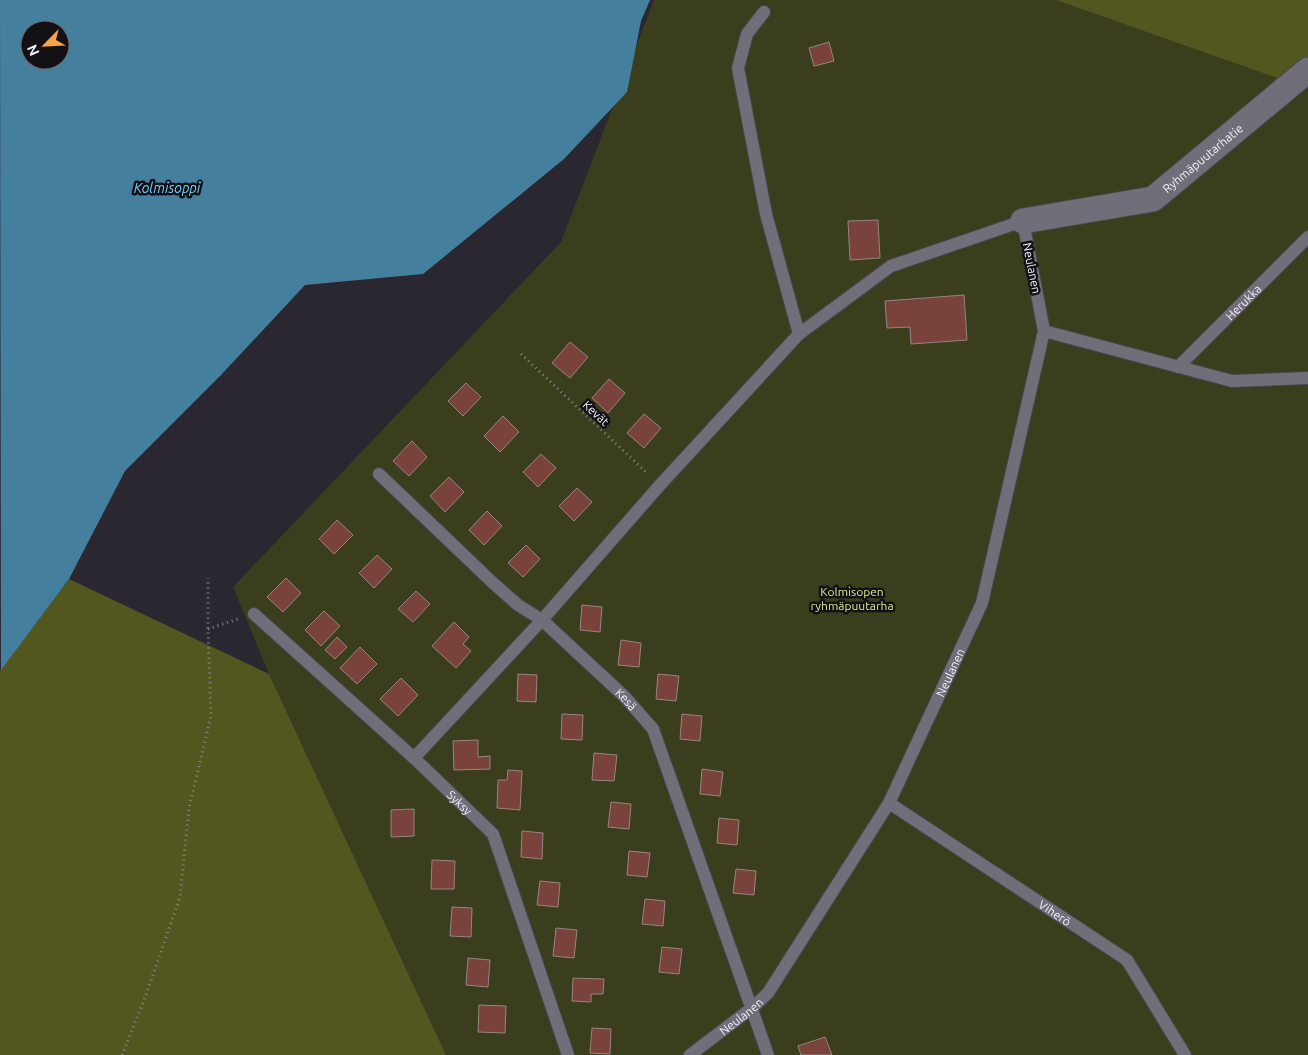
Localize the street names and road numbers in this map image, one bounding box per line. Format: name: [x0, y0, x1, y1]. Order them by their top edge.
street label: Ryhmäpuutarhatie: [1160, 121, 1245, 195]
street label: Neulanen: [1021, 241, 1043, 295]
street label: Herukka: [1223, 282, 1263, 322]
street label: Kevät: [580, 398, 612, 428]
street label: Neulanen: [933, 646, 967, 699]
street label: Kesä: [613, 685, 640, 713]
street label: Syksy: [445, 787, 475, 817]
street label: Viherö: [1037, 897, 1074, 928]
street label: Neulanen: [716, 995, 765, 1037]

